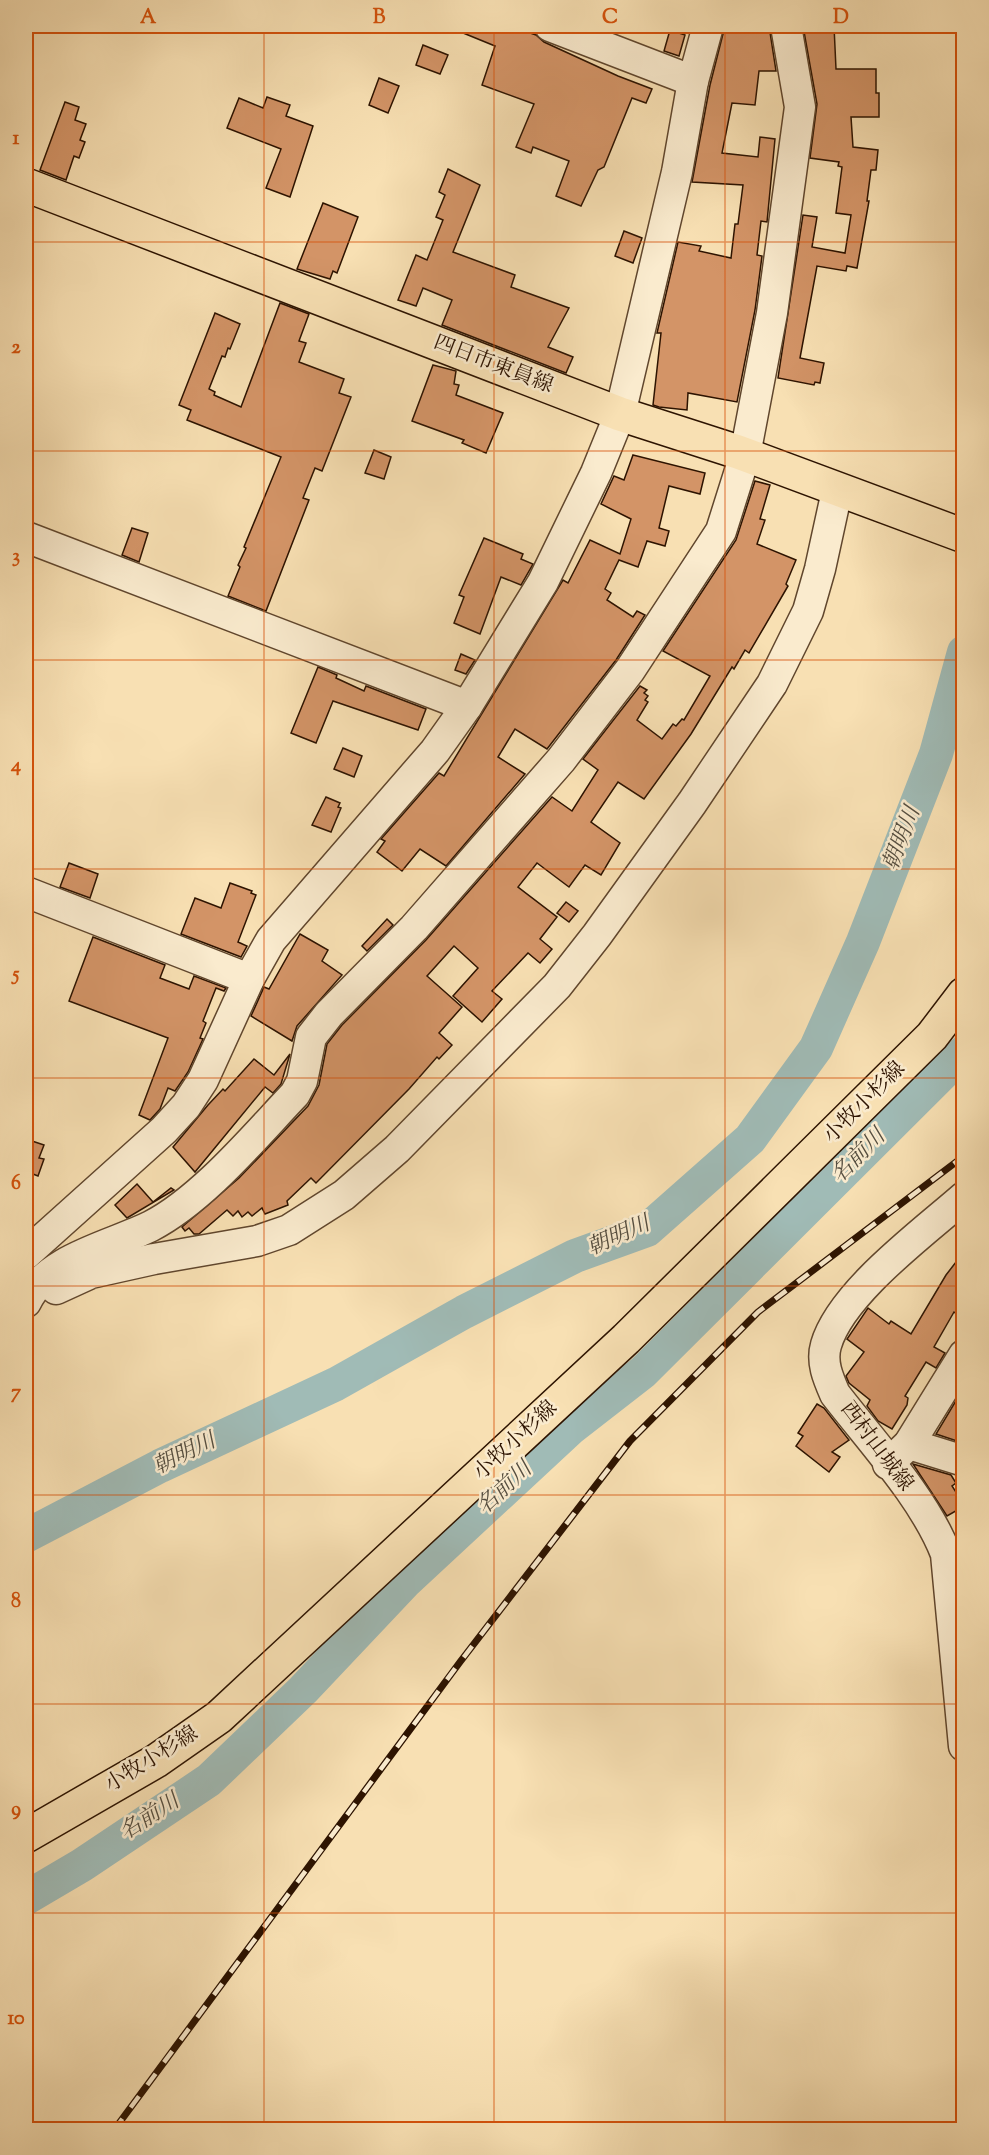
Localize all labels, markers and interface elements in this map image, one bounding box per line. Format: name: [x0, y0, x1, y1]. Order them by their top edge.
text: A: [140, 4, 157, 33]
text: B: [373, 4, 386, 33]
text: C: [602, 4, 618, 33]
text: D: [833, 4, 849, 33]
text: 1: [13, 125, 20, 154]
street label: 四日市東員線: [429, 328, 557, 402]
text: 2: [11, 334, 21, 363]
text: 3: [12, 543, 20, 572]
text: 4: [10, 752, 21, 781]
water label: 朝明川: [876, 801, 930, 876]
text: 5: [11, 961, 20, 990]
street label: 小牧小杉線: [817, 1055, 913, 1151]
water label: 名前川: [824, 1121, 895, 1192]
text: 6: [11, 1170, 21, 1199]
water label: 朝明川: [582, 1208, 657, 1265]
text: 7: [11, 1379, 22, 1408]
street label: 小牧小杉線: [467, 1394, 565, 1488]
street label: 西村山城線: [832, 1396, 920, 1498]
water label: 朝明川: [148, 1425, 223, 1484]
water label: 名前川: [470, 1453, 542, 1523]
text: 8: [11, 1588, 21, 1617]
street label: 小牧小杉線: [100, 1719, 204, 1801]
water label: 名前川: [114, 1786, 188, 1849]
text: 9: [11, 1796, 21, 1825]
text: 10: [7, 2005, 25, 2034]

